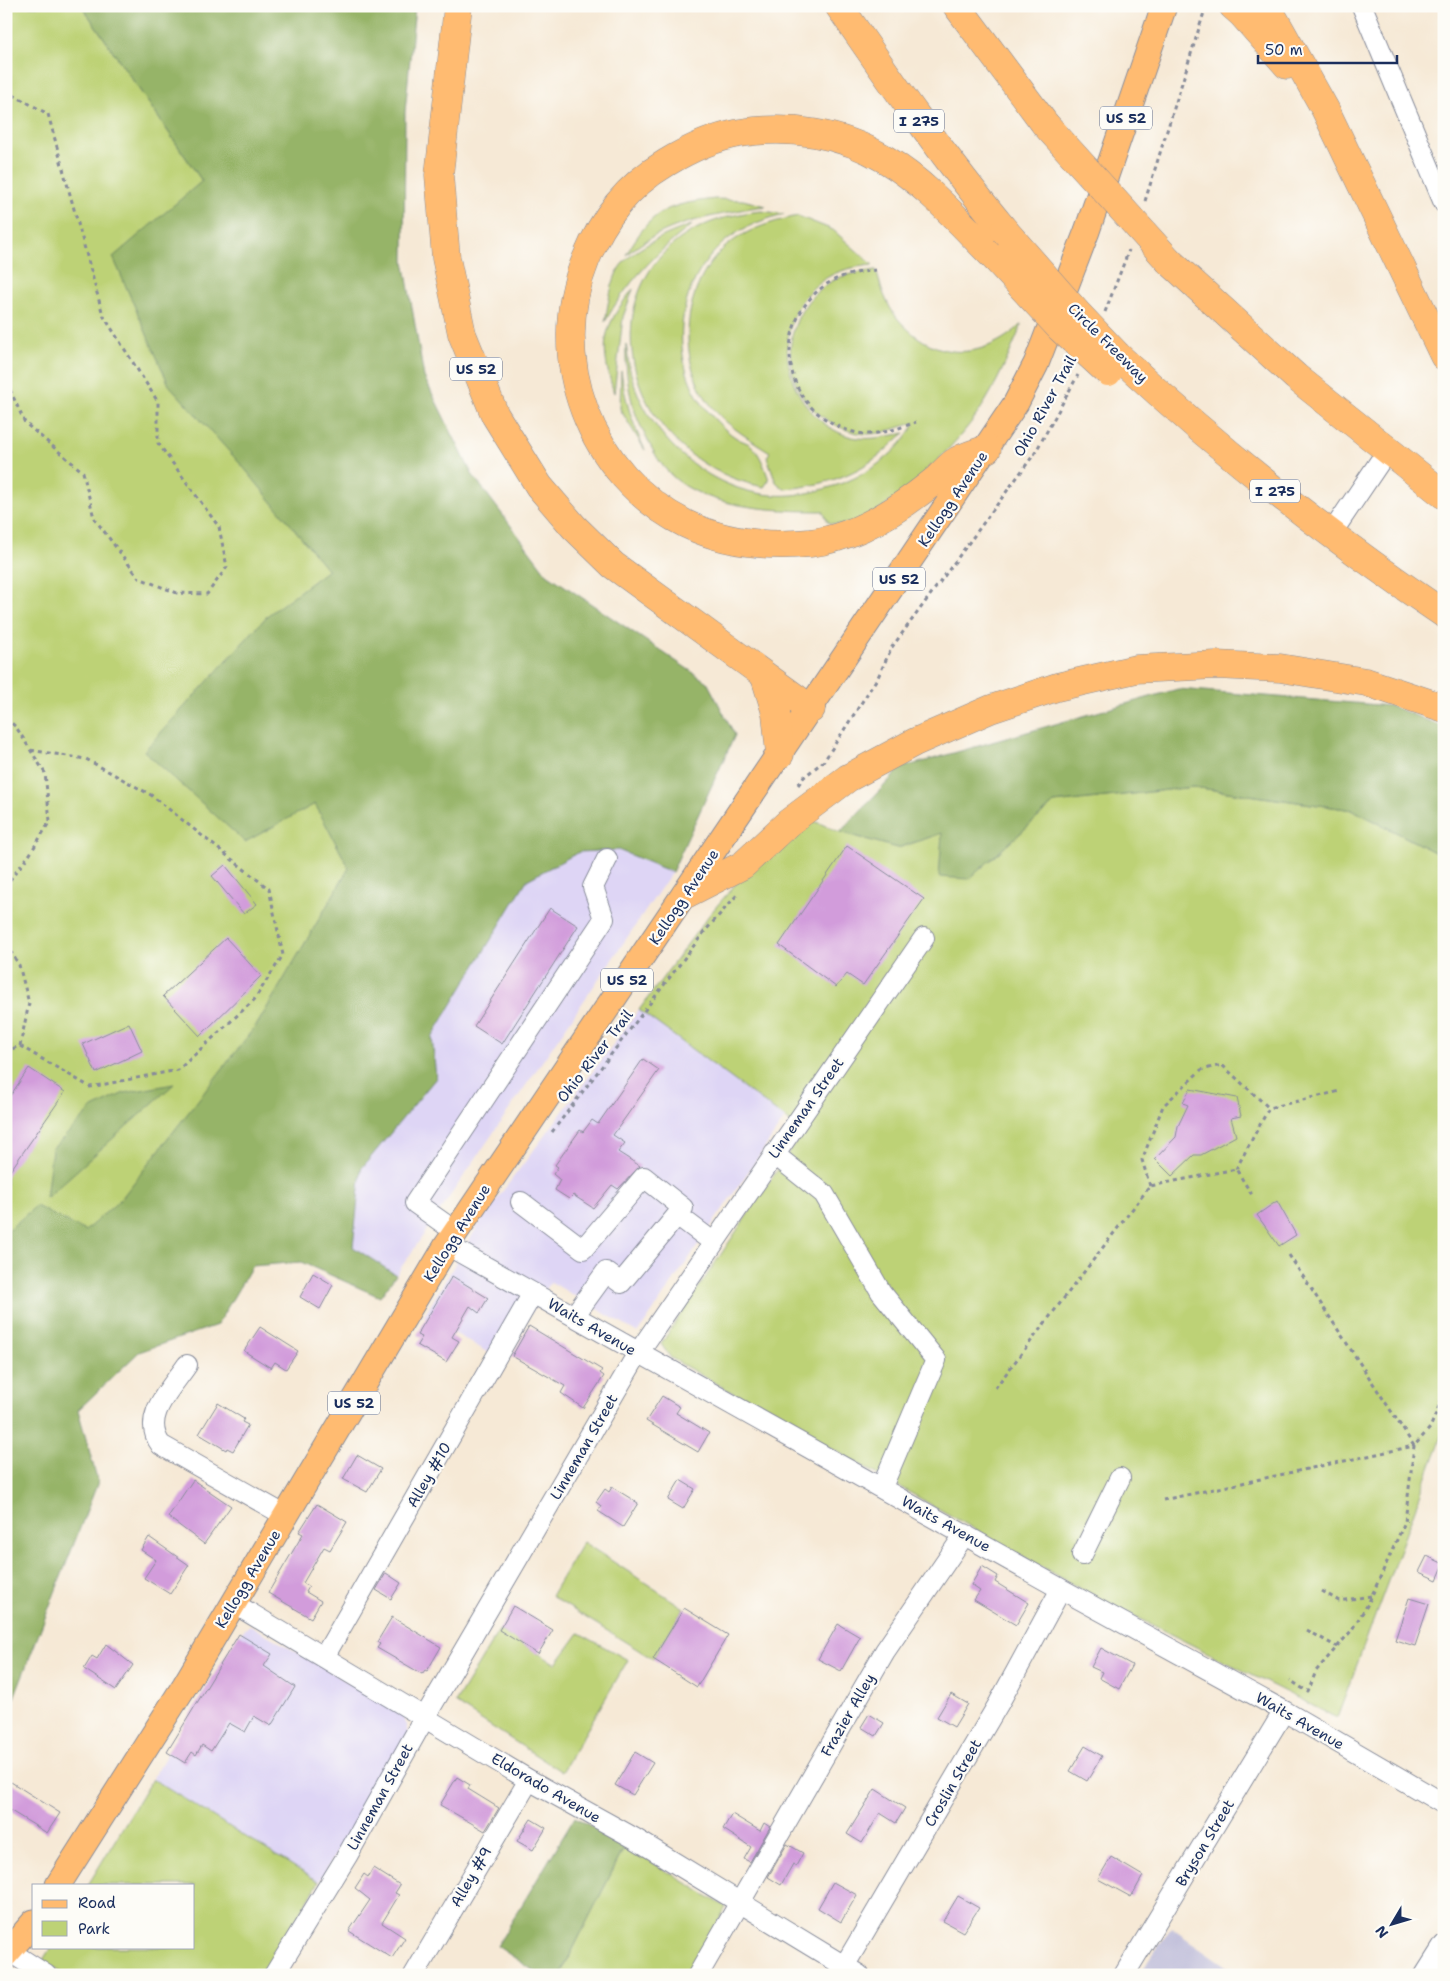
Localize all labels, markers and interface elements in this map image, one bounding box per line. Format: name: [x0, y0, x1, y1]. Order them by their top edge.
scale bar: [1258, 32, 1396, 64]
text: 50 m: [1265, 40, 1303, 60]
road number: US 52: [1100, 106, 1152, 130]
road number: I 275: [894, 110, 944, 132]
street label: Circle Freeway: [1064, 299, 1152, 387]
street label: Ohio River Trail: [1009, 351, 1081, 460]
road number: US 52: [450, 358, 502, 380]
street label: Kellogg Avenue: [913, 447, 993, 551]
road number: I 275: [1250, 480, 1300, 502]
road number: US 52: [873, 568, 925, 590]
street label: Kellogg Avenue: [644, 845, 724, 949]
road number: US 52: [601, 968, 653, 992]
street label: Ohio River Trail: [552, 1005, 638, 1107]
street label: Linneman Street: [764, 1053, 848, 1163]
street label: Kellogg Avenue: [419, 1180, 495, 1286]
street label: Waits Avenue: [544, 1294, 640, 1360]
street label: Linneman Street: [546, 1390, 622, 1504]
road number: US 52: [328, 1392, 380, 1415]
street label: Alley #10: [402, 1439, 456, 1511]
street label: Waits Avenue: [898, 1491, 994, 1557]
street label: Kellogg Avenue: [211, 1526, 285, 1632]
street label: Frazier Alley: [816, 1670, 880, 1760]
street label: Waits Avenue: [1252, 1688, 1348, 1754]
street label: Croslin Street: [920, 1736, 986, 1830]
street label: Linneman Street: [342, 1740, 418, 1854]
street label: Eldorado Avenue: [488, 1748, 604, 1828]
street label: Bryson Street: [1171, 1796, 1239, 1890]
street label: Alley #9: [446, 1843, 496, 1911]
legend: [32, 1884, 195, 1948]
text: Road: [78, 1893, 116, 1913]
north arrow: [1368, 1898, 1418, 1948]
text: Park: [78, 1919, 110, 1939]
text: N: [1371, 1922, 1392, 1942]

